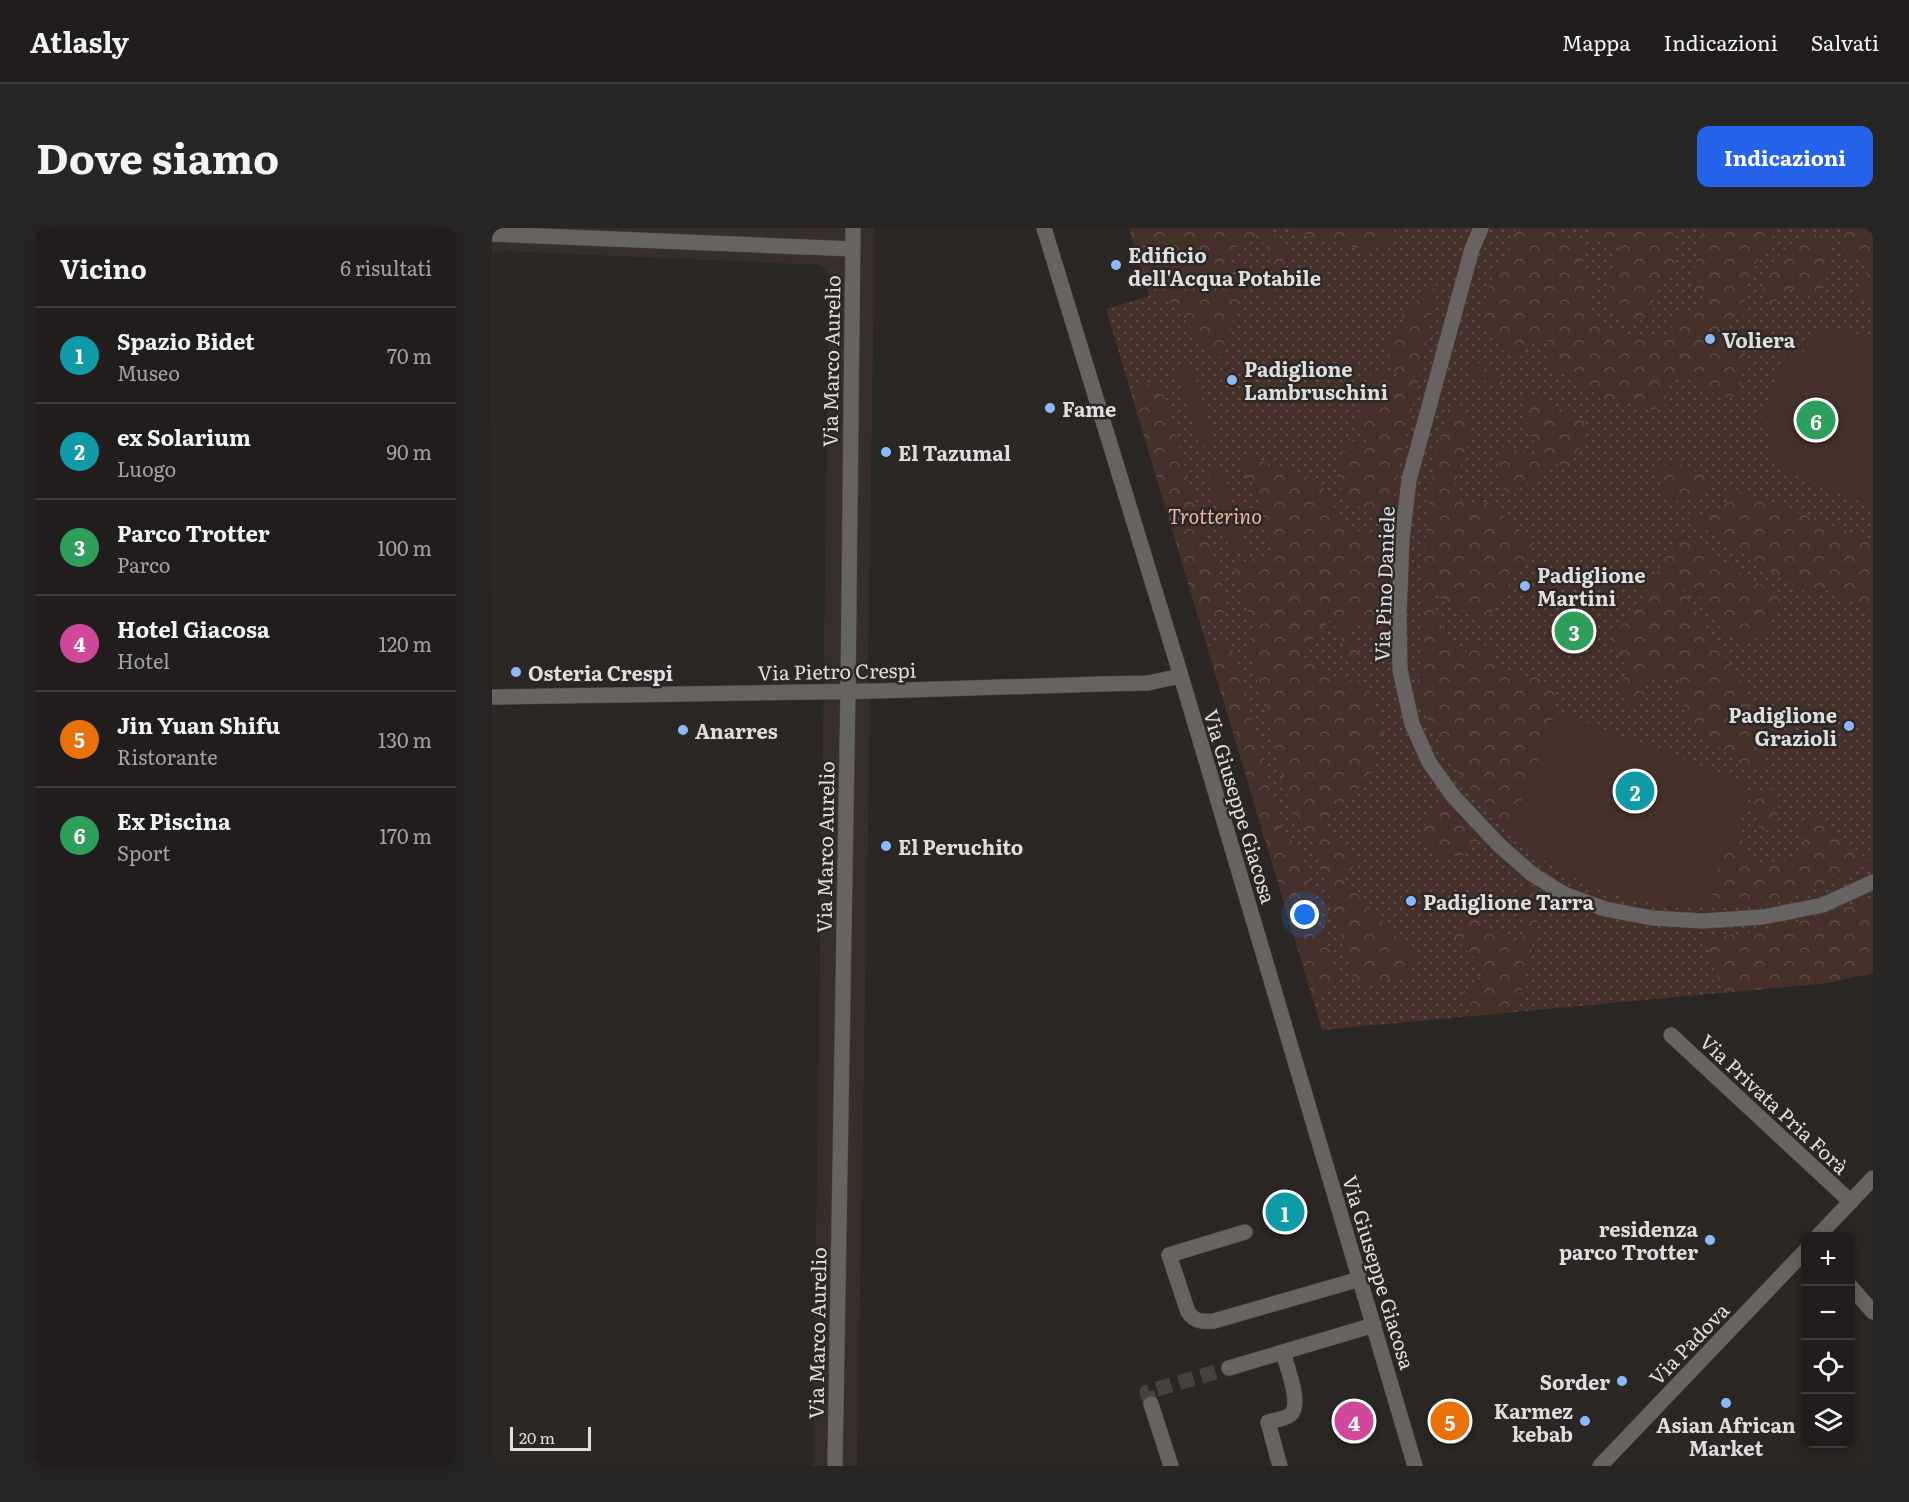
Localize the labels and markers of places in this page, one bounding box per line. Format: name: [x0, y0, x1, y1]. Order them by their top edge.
place label: Edificio dell'Acqua Potabile: [1128, 239, 1321, 292]
marker: Edificio dell'Acqua Potabile: [1109, 258, 1123, 272]
place label: Voliera: [1722, 324, 1796, 354]
marker: Voliera: [1703, 332, 1717, 346]
place label: Padiglione Lambruschini: [1244, 353, 1388, 406]
marker: Padiglione Lambruschini: [1225, 373, 1239, 387]
place label: Fame: [1062, 393, 1116, 423]
pin: 6: [1796, 398, 1836, 442]
marker: Fame: [1043, 401, 1057, 415]
place label: El Tazumal: [898, 437, 1011, 467]
marker: El Tazumal: [879, 445, 893, 459]
place label: Padiglione Martini: [1537, 559, 1646, 612]
marker: Padiglione Martini: [1518, 579, 1532, 593]
pin: 3: [1554, 608, 1594, 654]
place label: Osteria Crespi: [528, 657, 673, 687]
marker: Osteria Crespi: [509, 665, 523, 679]
place label: Padiglione Grazioli: [1728, 699, 1837, 752]
place label: Anarres: [695, 715, 778, 745]
marker: Padiglione Grazioli: [1842, 719, 1856, 733]
marker: Anarres: [676, 723, 690, 737]
pin: 2: [1616, 768, 1654, 814]
place label: El Peruchito: [898, 831, 1023, 861]
marker: El Peruchito: [879, 839, 893, 853]
place label: Padiglione Tarra: [1423, 886, 1594, 916]
marker: Padiglione Tarra: [1404, 894, 1418, 908]
pin: 1: [1266, 1190, 1304, 1234]
place label: residenza parco Trotter: [1559, 1213, 1698, 1266]
marker: residenza parco Trotter: [1703, 1233, 1717, 1247]
place label: Sorder: [1540, 1366, 1610, 1396]
marker: Sorder: [1615, 1374, 1629, 1388]
place label: Karmez kebab: [1494, 1395, 1573, 1448]
marker: Asian African Market: [1719, 1396, 1733, 1410]
pin: 4: [1334, 1398, 1374, 1444]
pin: 5: [1430, 1398, 1470, 1444]
place label: Asian African Market: [1656, 1409, 1796, 1462]
marker: Karmez kebab: [1578, 1414, 1592, 1428]

